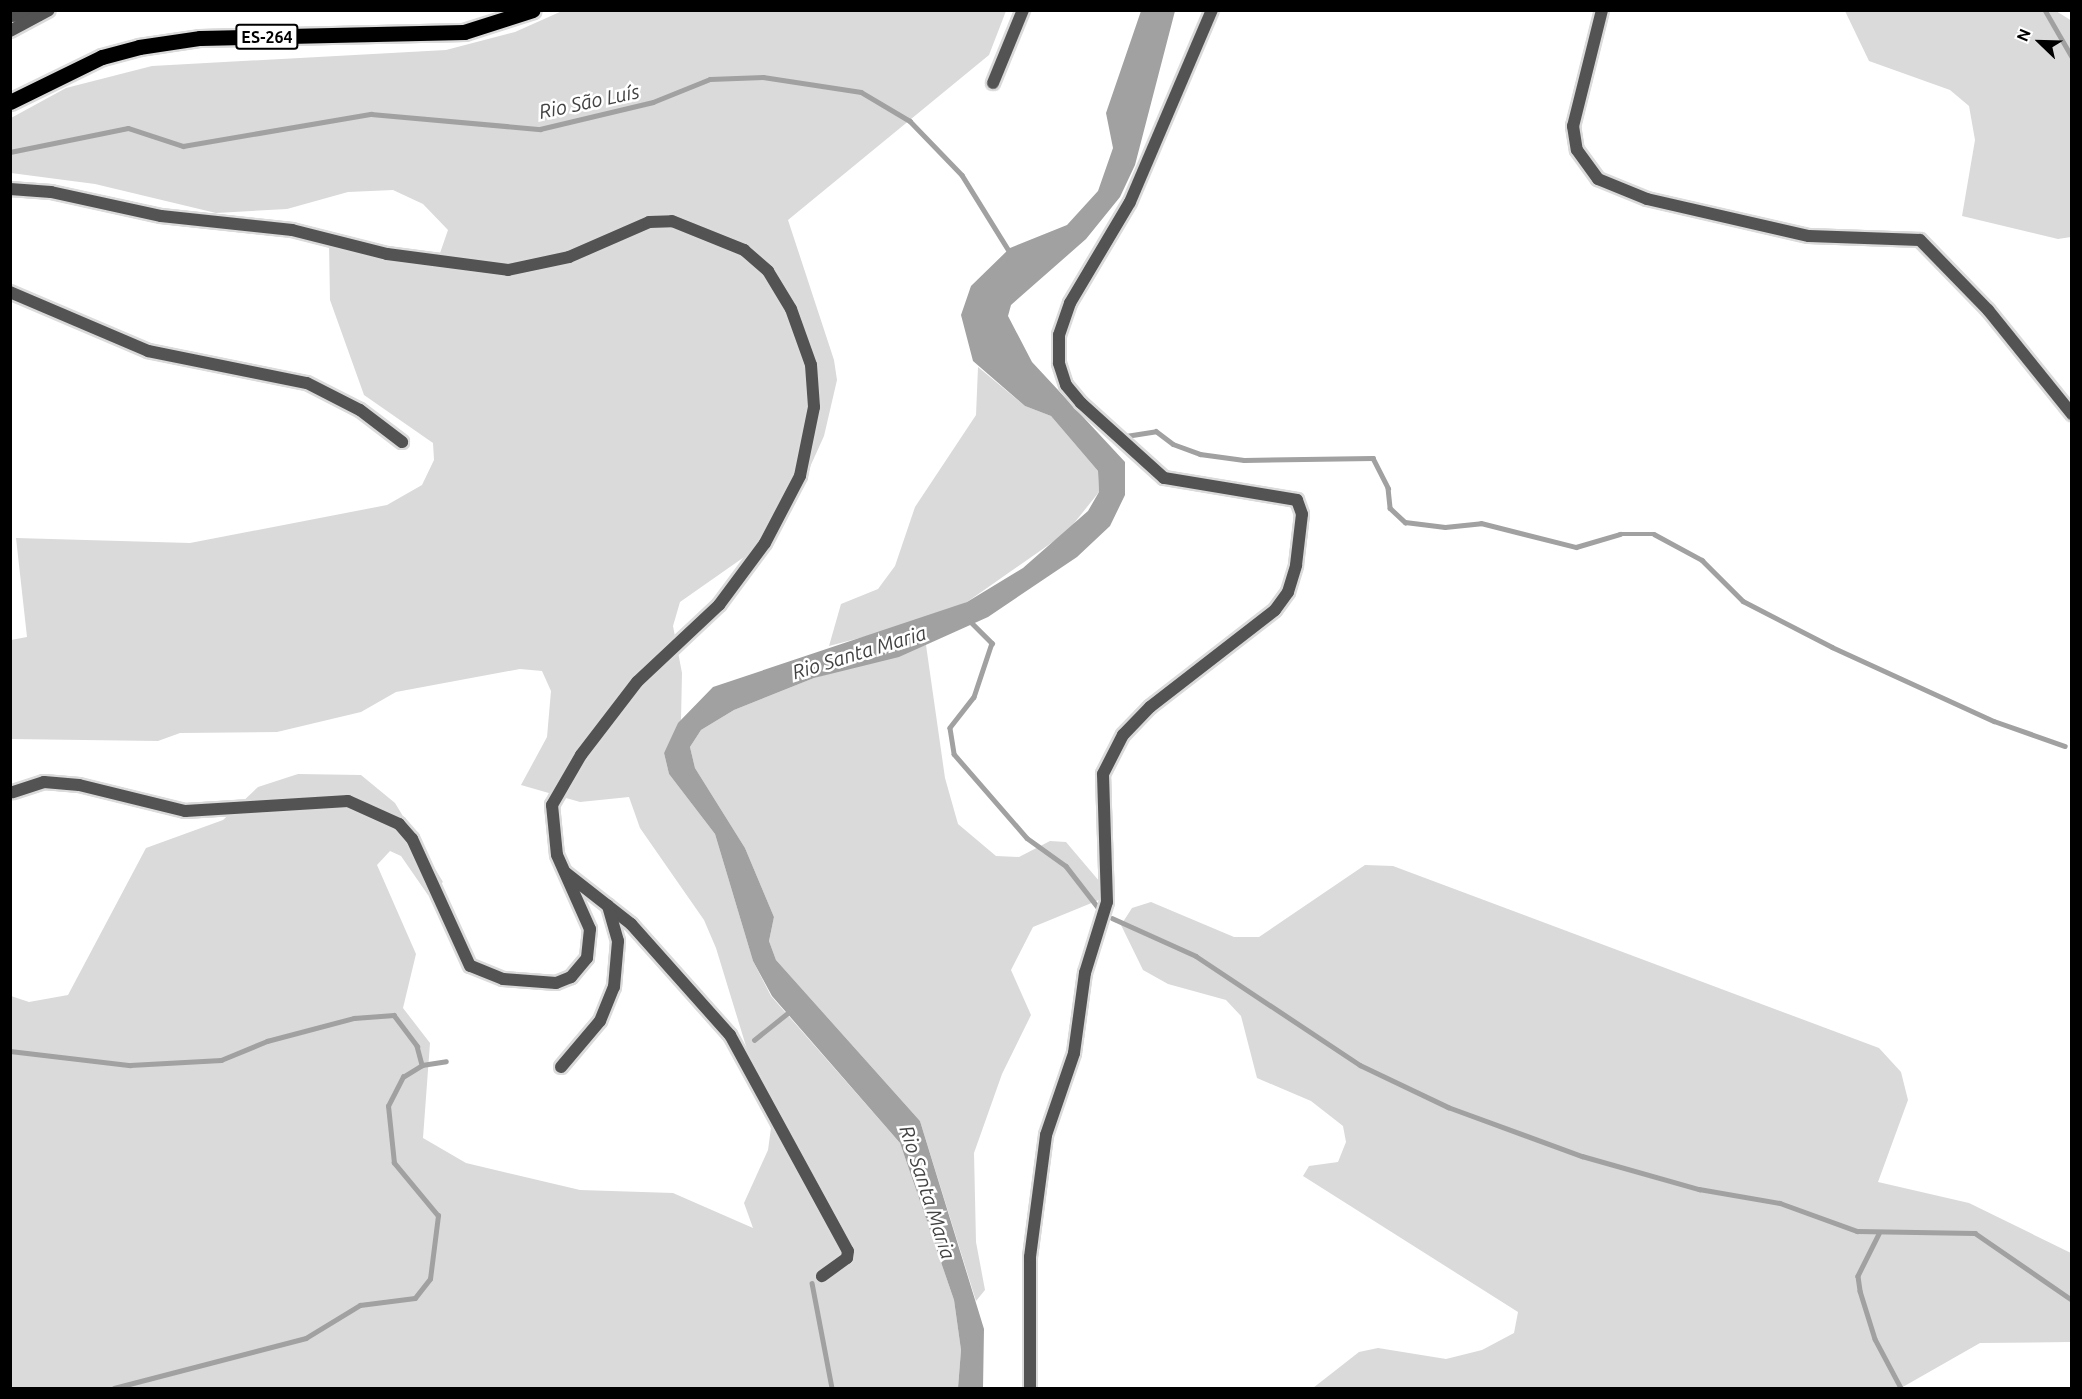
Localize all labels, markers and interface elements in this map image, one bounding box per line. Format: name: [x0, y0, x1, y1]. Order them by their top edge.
north arrow: [2010, 12, 2070, 72]
road number: ES-264: [234, 24, 300, 50]
text: N: [2013, 26, 2034, 44]
water label: Rio São Luís: [536, 79, 642, 123]
water label: Rio Santa Maria: [789, 620, 929, 684]
water label: Rio Santa Maria: [895, 1122, 961, 1262]

